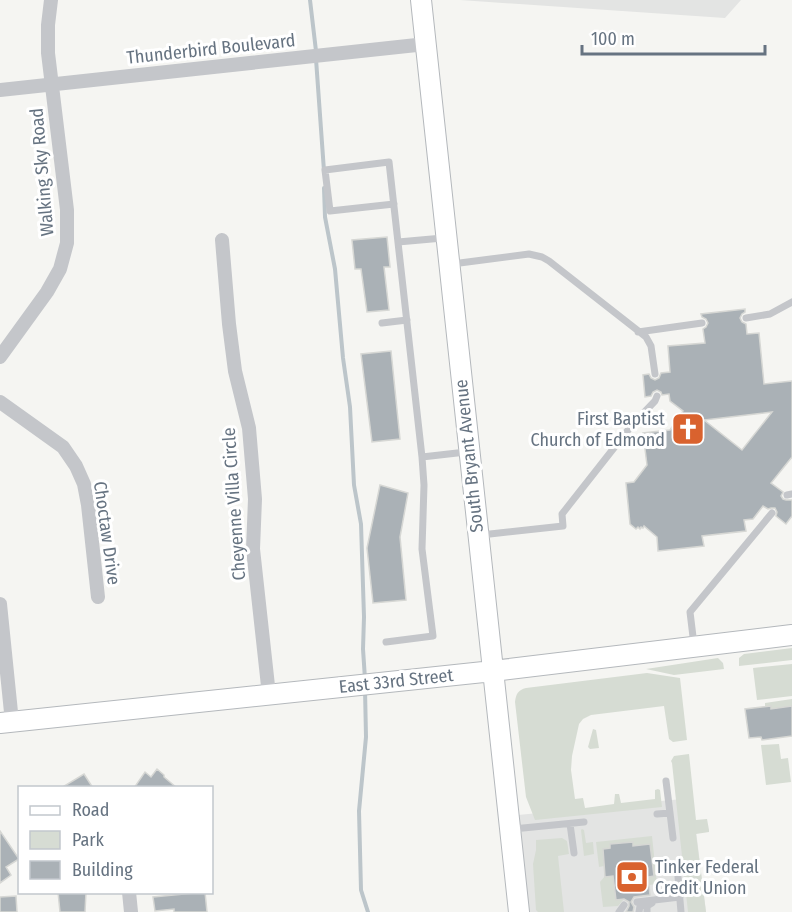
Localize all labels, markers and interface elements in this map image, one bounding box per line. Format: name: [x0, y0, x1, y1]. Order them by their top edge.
scale bar: [582, 18, 765, 56]
text: 100 m: [591, 28, 635, 50]
street label: Thunderbird Boulevard: [126, 29, 296, 69]
street label: Walking Sky Road: [25, 107, 59, 237]
street label: South Bryant Avenue: [450, 378, 488, 534]
place label: First Baptist Church of Edmond: [531, 408, 665, 451]
church icon: First Baptist Church of Edmond: [670, 411, 706, 447]
street label: Cheyenne Villa Circle: [218, 427, 250, 581]
street label: Choctaw Drive: [89, 480, 125, 586]
street label: East 33rd Street: [338, 664, 454, 698]
legend: [18, 786, 213, 894]
text: Road: [72, 799, 109, 821]
text: Park: [72, 829, 105, 851]
place label: Tinker Federal Credit Union: [655, 856, 759, 899]
text: Building: [72, 859, 133, 881]
bank icon: Tinker Federal Credit Union: [614, 859, 650, 895]

